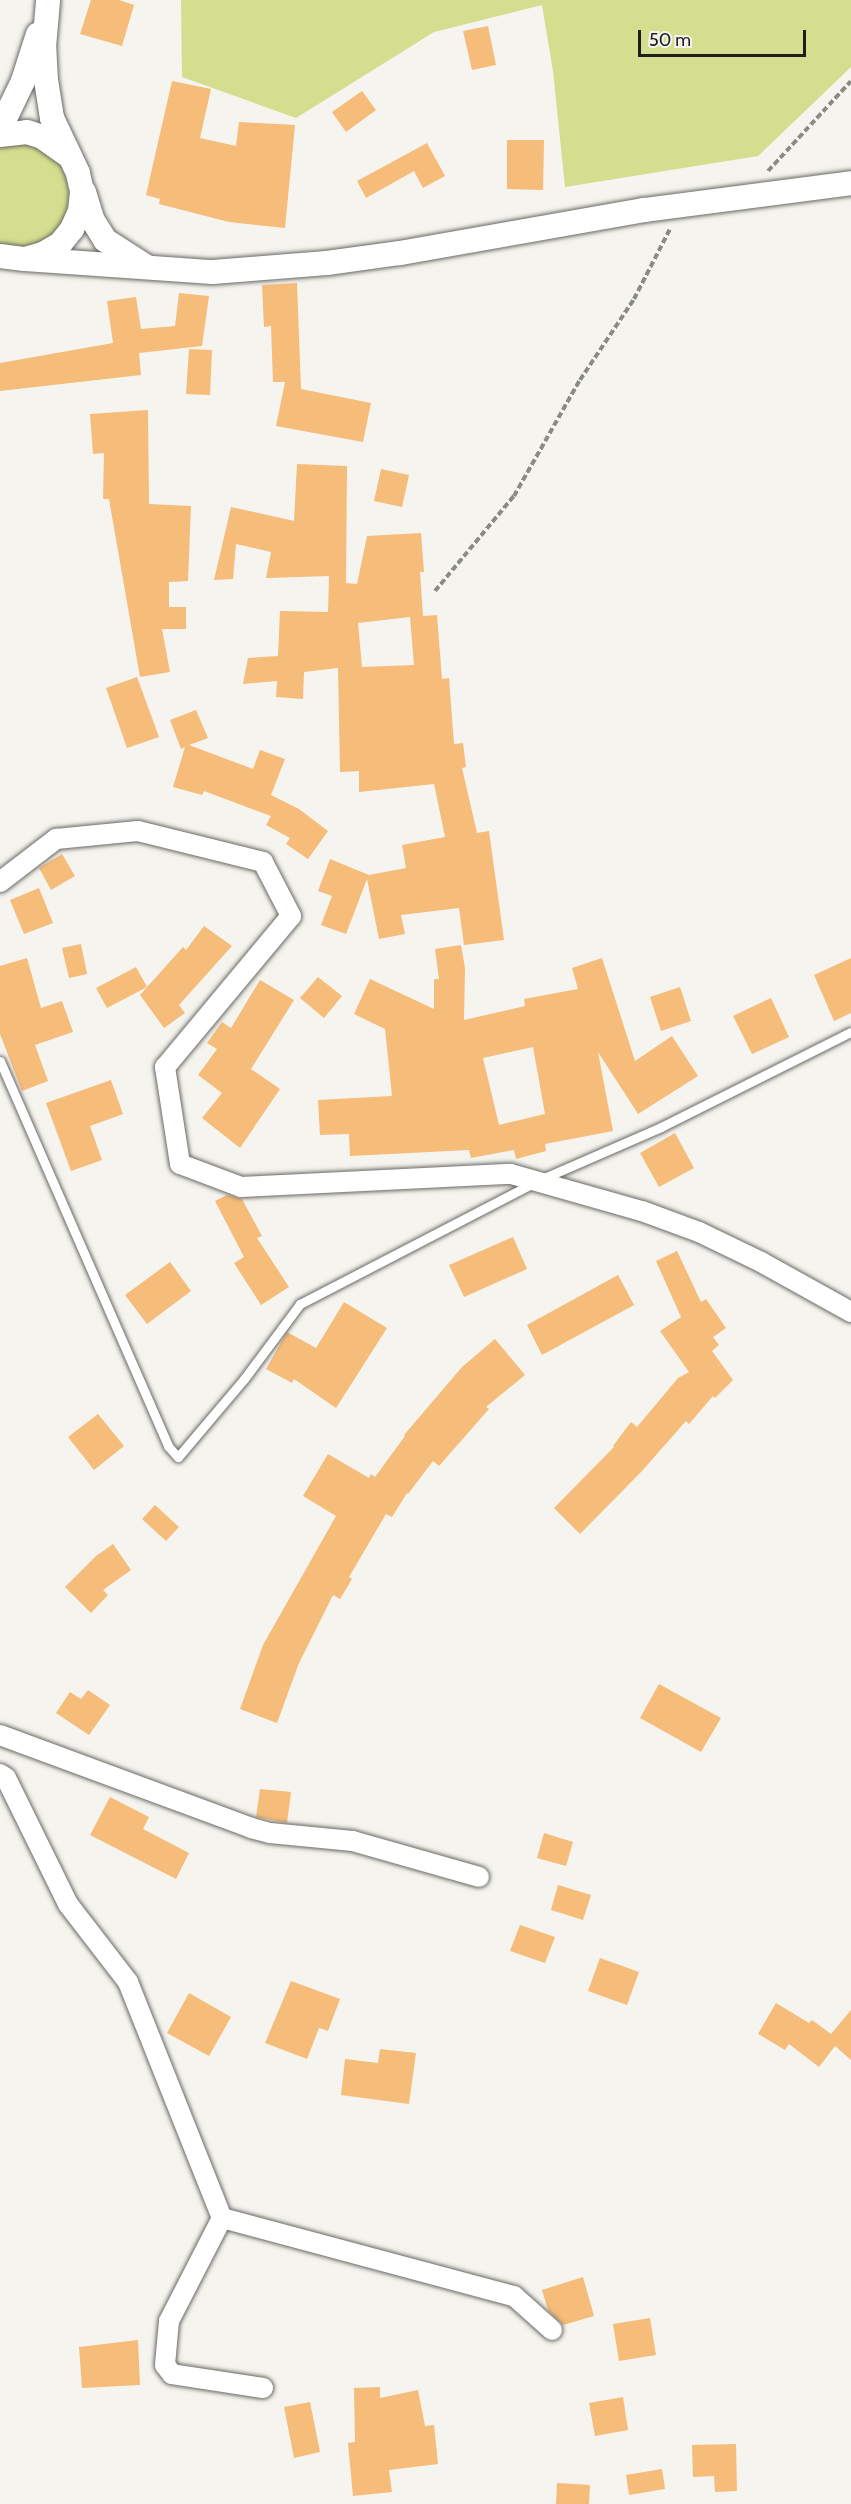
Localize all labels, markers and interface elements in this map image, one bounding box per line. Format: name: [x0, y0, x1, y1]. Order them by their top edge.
scale bar: [641, 18, 809, 56]
text: 50 m: [649, 29, 691, 51]

